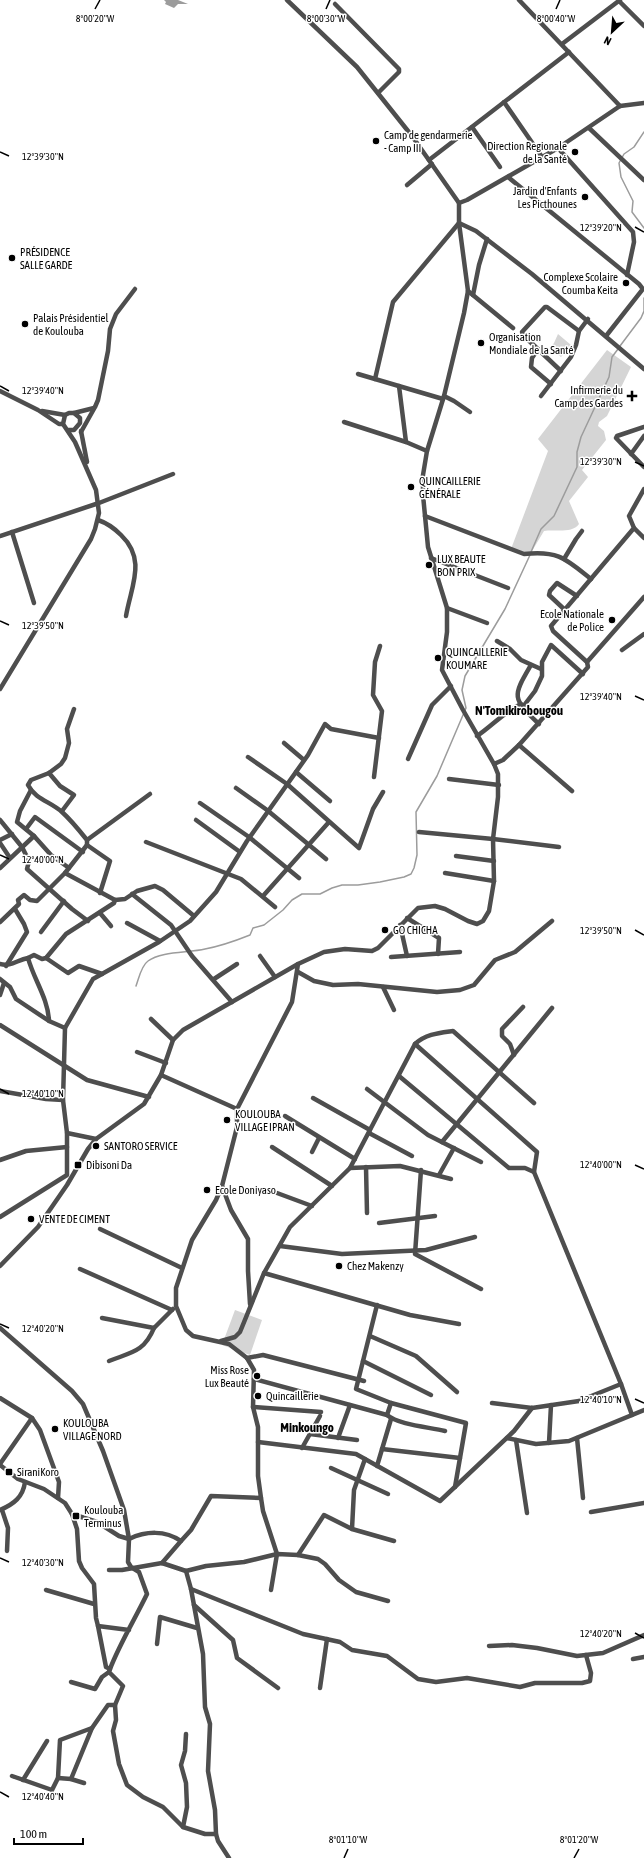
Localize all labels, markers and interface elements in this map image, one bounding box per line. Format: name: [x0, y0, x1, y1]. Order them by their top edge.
north arrow: [592, 12, 632, 52]
text: 8°00'20"W: [76, 13, 115, 24]
text: 8°00'30"W: [307, 13, 346, 24]
text: 8°00'40"W: [537, 13, 576, 24]
text: N: [602, 34, 613, 48]
place label: Camp de gendarmerie - Camp III: [384, 129, 473, 154]
marker: Camp de gendarmerie - Camp III: [371, 136, 381, 146]
place label: Direction Regionale de la Santé: [487, 140, 567, 165]
marker: Direction Regionale de la Santé: [570, 147, 580, 157]
text: 12°39'30"N: [22, 151, 64, 162]
place label: Jardin d'Enfants Les Picthounes: [513, 185, 577, 210]
marker: Jardin d'Enfants Les Picthounes: [580, 192, 590, 202]
text: 12°39'20"N: [580, 222, 622, 233]
place label: PRÉSIDENCE SALLE GARDE: [20, 246, 73, 271]
marker: PRÉSIDENCE SALLE GARDE: [7, 253, 17, 263]
place label: Complexe Scolaire Coumba Keita: [544, 271, 618, 296]
marker: Complexe Scolaire Coumba Keita: [621, 278, 631, 288]
place label: Palais Présidentiel de Koulouba: [33, 312, 109, 337]
marker: Palais Présidentiel de Koulouba: [20, 319, 30, 329]
place label: Organisation Mondiale de la Santé: [489, 331, 573, 356]
marker: Organisation Mondiale de la Santé: [476, 338, 486, 348]
place label: Infirmerie du Camp des Gardes: [554, 384, 623, 409]
text: 12°39'40"N: [22, 385, 64, 396]
marker: Infirmerie du Camp des Gardes: [626, 390, 638, 402]
text: 12°39'30"N: [580, 456, 622, 467]
place label: QUINCAILLERIE GÉNÉRALE: [419, 475, 481, 500]
marker: QUINCAILLERIE GÉNÉRALE: [406, 482, 416, 492]
place label: LUX BEAUTE BON PRIX: [437, 553, 486, 578]
marker: LUX BEAUTE BON PRIX: [424, 560, 434, 570]
place label: Ecole Nationale de Police: [540, 608, 604, 633]
marker: Ecole Nationale de Police: [607, 615, 617, 625]
text: 12°39'50"N: [22, 620, 64, 631]
place label: QUINCAILLERIE KOUMARE: [446, 646, 508, 671]
marker: QUINCAILLERIE KOUMARE: [433, 653, 443, 663]
text: 12°39'40"N: [580, 691, 622, 702]
district label: N'Tomikirobougou: [475, 703, 563, 718]
text: 12°40'00"N: [22, 854, 64, 865]
place label: GO CHICHA: [393, 924, 438, 936]
marker: GO CHICHA: [380, 925, 390, 935]
text: 12°39'50"N: [580, 925, 622, 936]
text: 12°40'10"N: [22, 1088, 64, 1099]
place label: KOULOUBA VILLAGE IPRAN: [235, 1108, 295, 1133]
marker: KOULOUBA VILLAGE IPRAN: [222, 1115, 232, 1125]
place label: SANTORO SERVICE: [104, 1140, 178, 1152]
marker: SANTORO SERVICE: [91, 1141, 101, 1151]
place label: Dibisoni Da: [86, 1159, 132, 1171]
text: 12°40'00"N: [580, 1159, 622, 1170]
marker: Dibisoni Da: [73, 1160, 83, 1170]
place label: Ecole Doniyaso: [215, 1184, 276, 1196]
marker: Ecole Doniyaso: [202, 1185, 212, 1195]
place label: VENTE DE CIMENT: [39, 1213, 110, 1225]
marker: VENTE DE CIMENT: [26, 1214, 36, 1224]
place label: Chez Makenzy: [347, 1260, 404, 1272]
marker: Chez Makenzy: [334, 1261, 344, 1271]
text: 12°40'20"N: [22, 1323, 64, 1334]
place label: Miss Rose Lux Beauté: [205, 1364, 249, 1389]
marker: Miss Rose Lux Beauté: [252, 1371, 262, 1381]
place label: Quincaillerie: [266, 1390, 319, 1402]
marker: Quincaillerie: [253, 1391, 263, 1401]
text: 12°40'10"N: [580, 1394, 622, 1405]
place label: KOULOUBA VILLAGE NORD: [63, 1417, 122, 1442]
district label: Minkoungo: [280, 1420, 334, 1435]
marker: KOULOUBA VILLAGE NORD: [50, 1424, 60, 1434]
place label: SiraniKoro: [17, 1466, 59, 1478]
marker: SiraniKoro: [4, 1467, 14, 1477]
place label: Koulouba Terminus: [84, 1504, 123, 1529]
marker: Koulouba Terminus: [71, 1511, 81, 1521]
text: 12°40'30"N: [22, 1557, 64, 1568]
text: 12°40'20"N: [580, 1628, 622, 1639]
text: 12°40'40"N: [22, 1791, 64, 1802]
scale bar: [14, 1820, 83, 1846]
text: 100 m: [20, 1827, 47, 1841]
text: 8°01'10"W: [329, 1834, 368, 1845]
text: 8°01'20"W: [560, 1834, 599, 1845]

